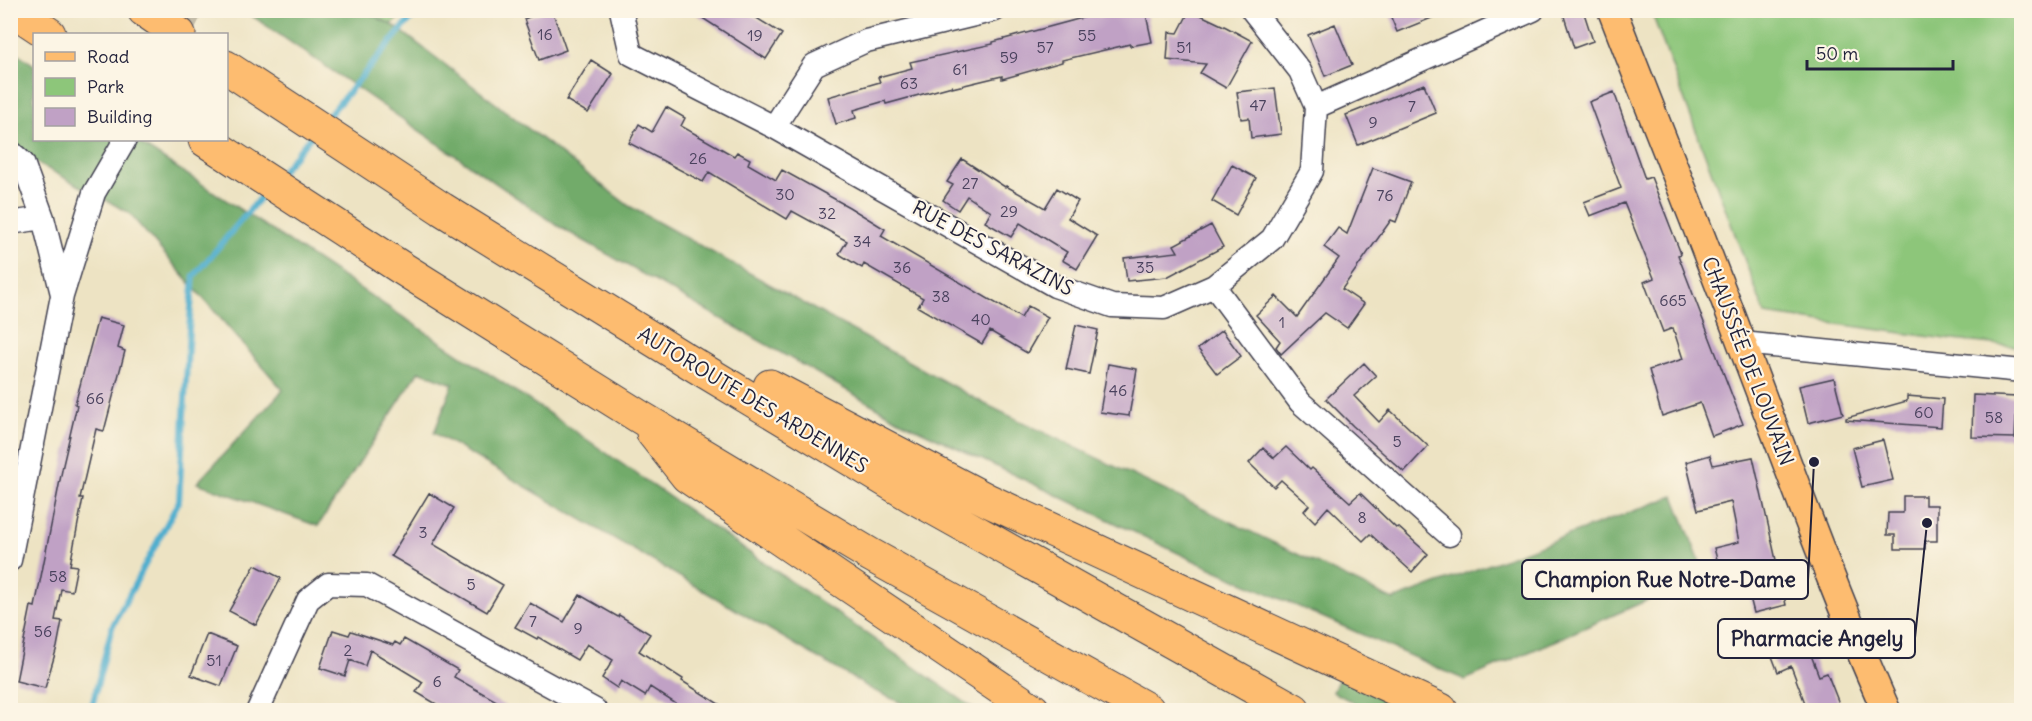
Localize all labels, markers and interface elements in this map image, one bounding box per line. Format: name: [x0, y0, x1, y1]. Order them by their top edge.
house number: 16: [537, 24, 553, 44]
house number: 19: [747, 25, 763, 45]
house number: 55: [1078, 25, 1096, 45]
legend: [33, 33, 228, 141]
scale bar: [1807, 33, 1952, 71]
house number: 57: [1036, 37, 1054, 57]
house number: 51: [1176, 37, 1192, 57]
text: 50 m: [1816, 42, 1858, 65]
text: Road: [87, 45, 130, 68]
house number: 59: [1000, 47, 1018, 67]
house number: 61: [952, 59, 968, 79]
house number: 63: [900, 73, 918, 93]
text: Park: [87, 75, 124, 98]
house number: 47: [1250, 95, 1267, 115]
house number: 7: [1408, 96, 1416, 116]
text: Building: [87, 105, 152, 128]
house number: 9: [1368, 112, 1378, 132]
house number: 26: [689, 148, 707, 168]
house number: 27: [962, 173, 978, 193]
house number: 30: [775, 184, 795, 204]
house number: 76: [1377, 185, 1393, 205]
street label: RUE DES SARAZINS: [908, 194, 1078, 301]
house number: 29: [1000, 201, 1018, 221]
house number: 32: [818, 203, 836, 223]
house number: 34: [853, 231, 871, 251]
street label: CHAUSSÉE DE LOUVAIN: [1697, 253, 1800, 469]
house number: 36: [893, 257, 911, 277]
house number: 35: [1136, 257, 1154, 277]
house number: 38: [932, 286, 950, 306]
house number: 665: [1659, 290, 1687, 310]
house number: 40: [971, 309, 991, 329]
house number: 1: [1279, 312, 1285, 332]
street label: AUTOROUTE DES ARDENNES: [634, 321, 873, 478]
house number: 46: [1109, 380, 1127, 400]
house number: 66: [86, 388, 104, 408]
house number: 60: [1914, 402, 1934, 422]
house number: 58: [1985, 407, 2003, 427]
house number: 5: [1392, 431, 1402, 451]
house number: 8: [1357, 507, 1367, 527]
house number: 3: [418, 522, 428, 542]
callout: Champion Rue Notre-Dame: [1522, 560, 1808, 599]
house number: 58: [49, 566, 67, 586]
text: Champion Rue Notre-Dame: [1534, 566, 1796, 593]
house number: 5: [466, 574, 476, 594]
house number: 7: [529, 611, 537, 631]
house number: 9: [573, 618, 583, 638]
callout: Pharmacie Angely: [1718, 619, 1915, 658]
house number: 56: [34, 621, 52, 641]
text: Pharmacie Angely: [1731, 625, 1903, 652]
house number: 2: [344, 640, 353, 660]
house number: 51: [206, 650, 222, 670]
house number: 6: [432, 671, 442, 691]

